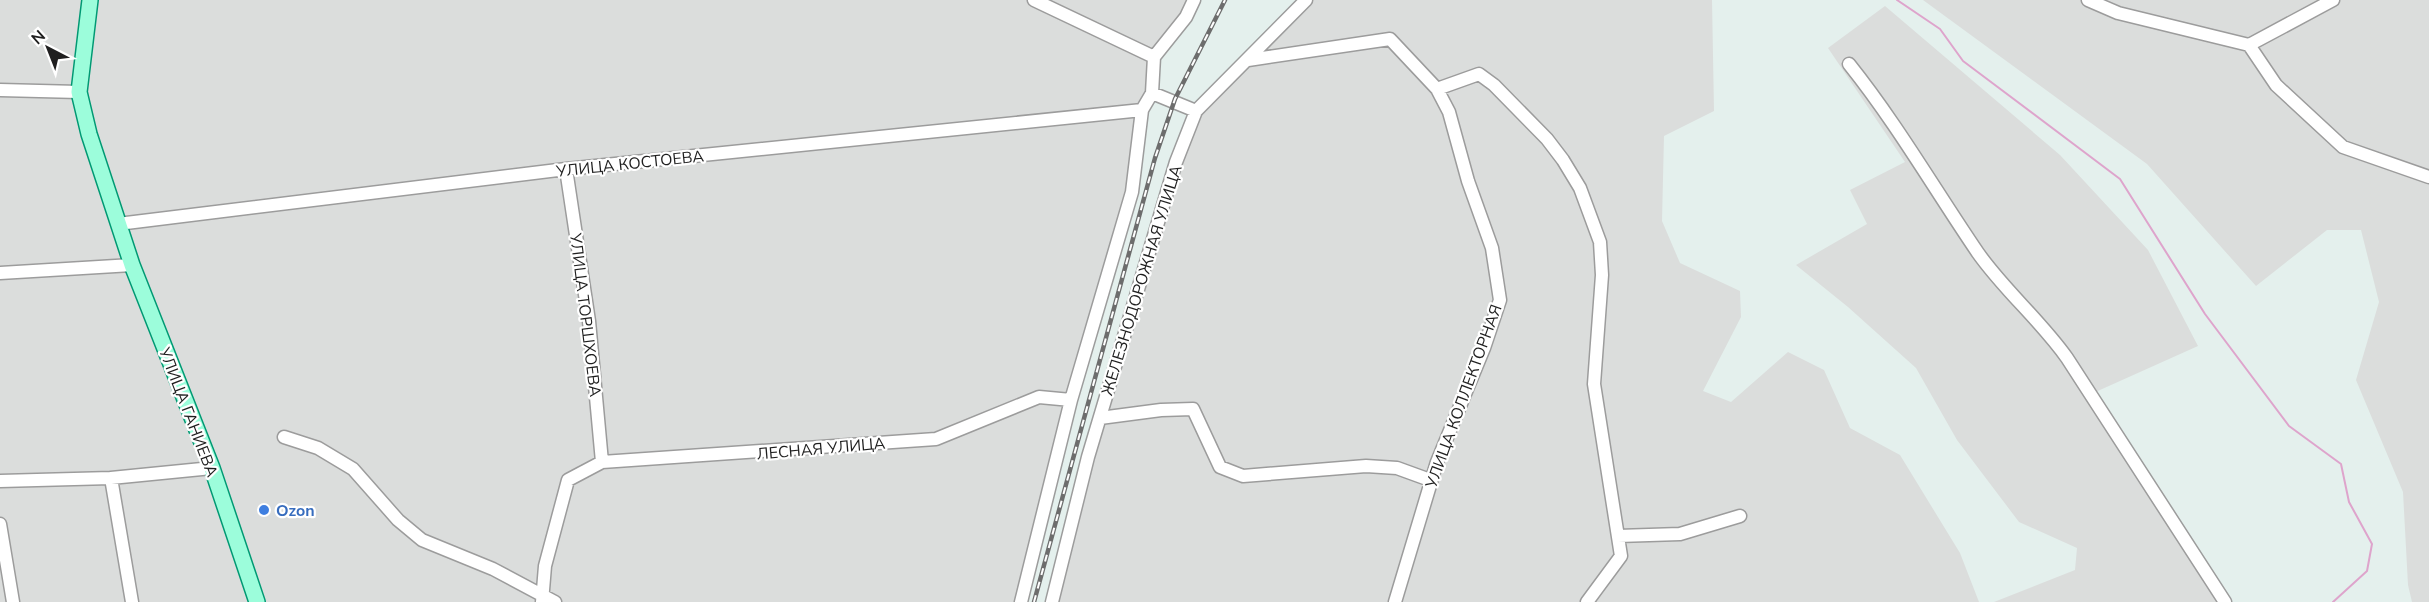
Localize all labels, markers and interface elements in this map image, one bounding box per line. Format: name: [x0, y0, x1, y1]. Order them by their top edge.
north arrow: [18, 18, 78, 78]
text: N: [27, 25, 50, 50]
street label: УЛИЦА КОСТОЕВА: [554, 145, 705, 183]
street label: ЖЕЛЕЗНОДОРОЖНАЯ УЛИЦА: [1096, 162, 1188, 398]
street label: УЛИЦА ТОРШХОЕВА: [564, 231, 606, 398]
street label: УЛИЦА КОЛЛЕКТОРНАЯ: [1420, 301, 1507, 492]
street label: УЛИЦА ГАНИЕВА: [153, 344, 223, 481]
street label: ЛЕСНАЯ УЛИЦА: [756, 432, 887, 466]
place label: Ozon: [276, 500, 315, 522]
marker: Ozon: [257, 503, 271, 517]

